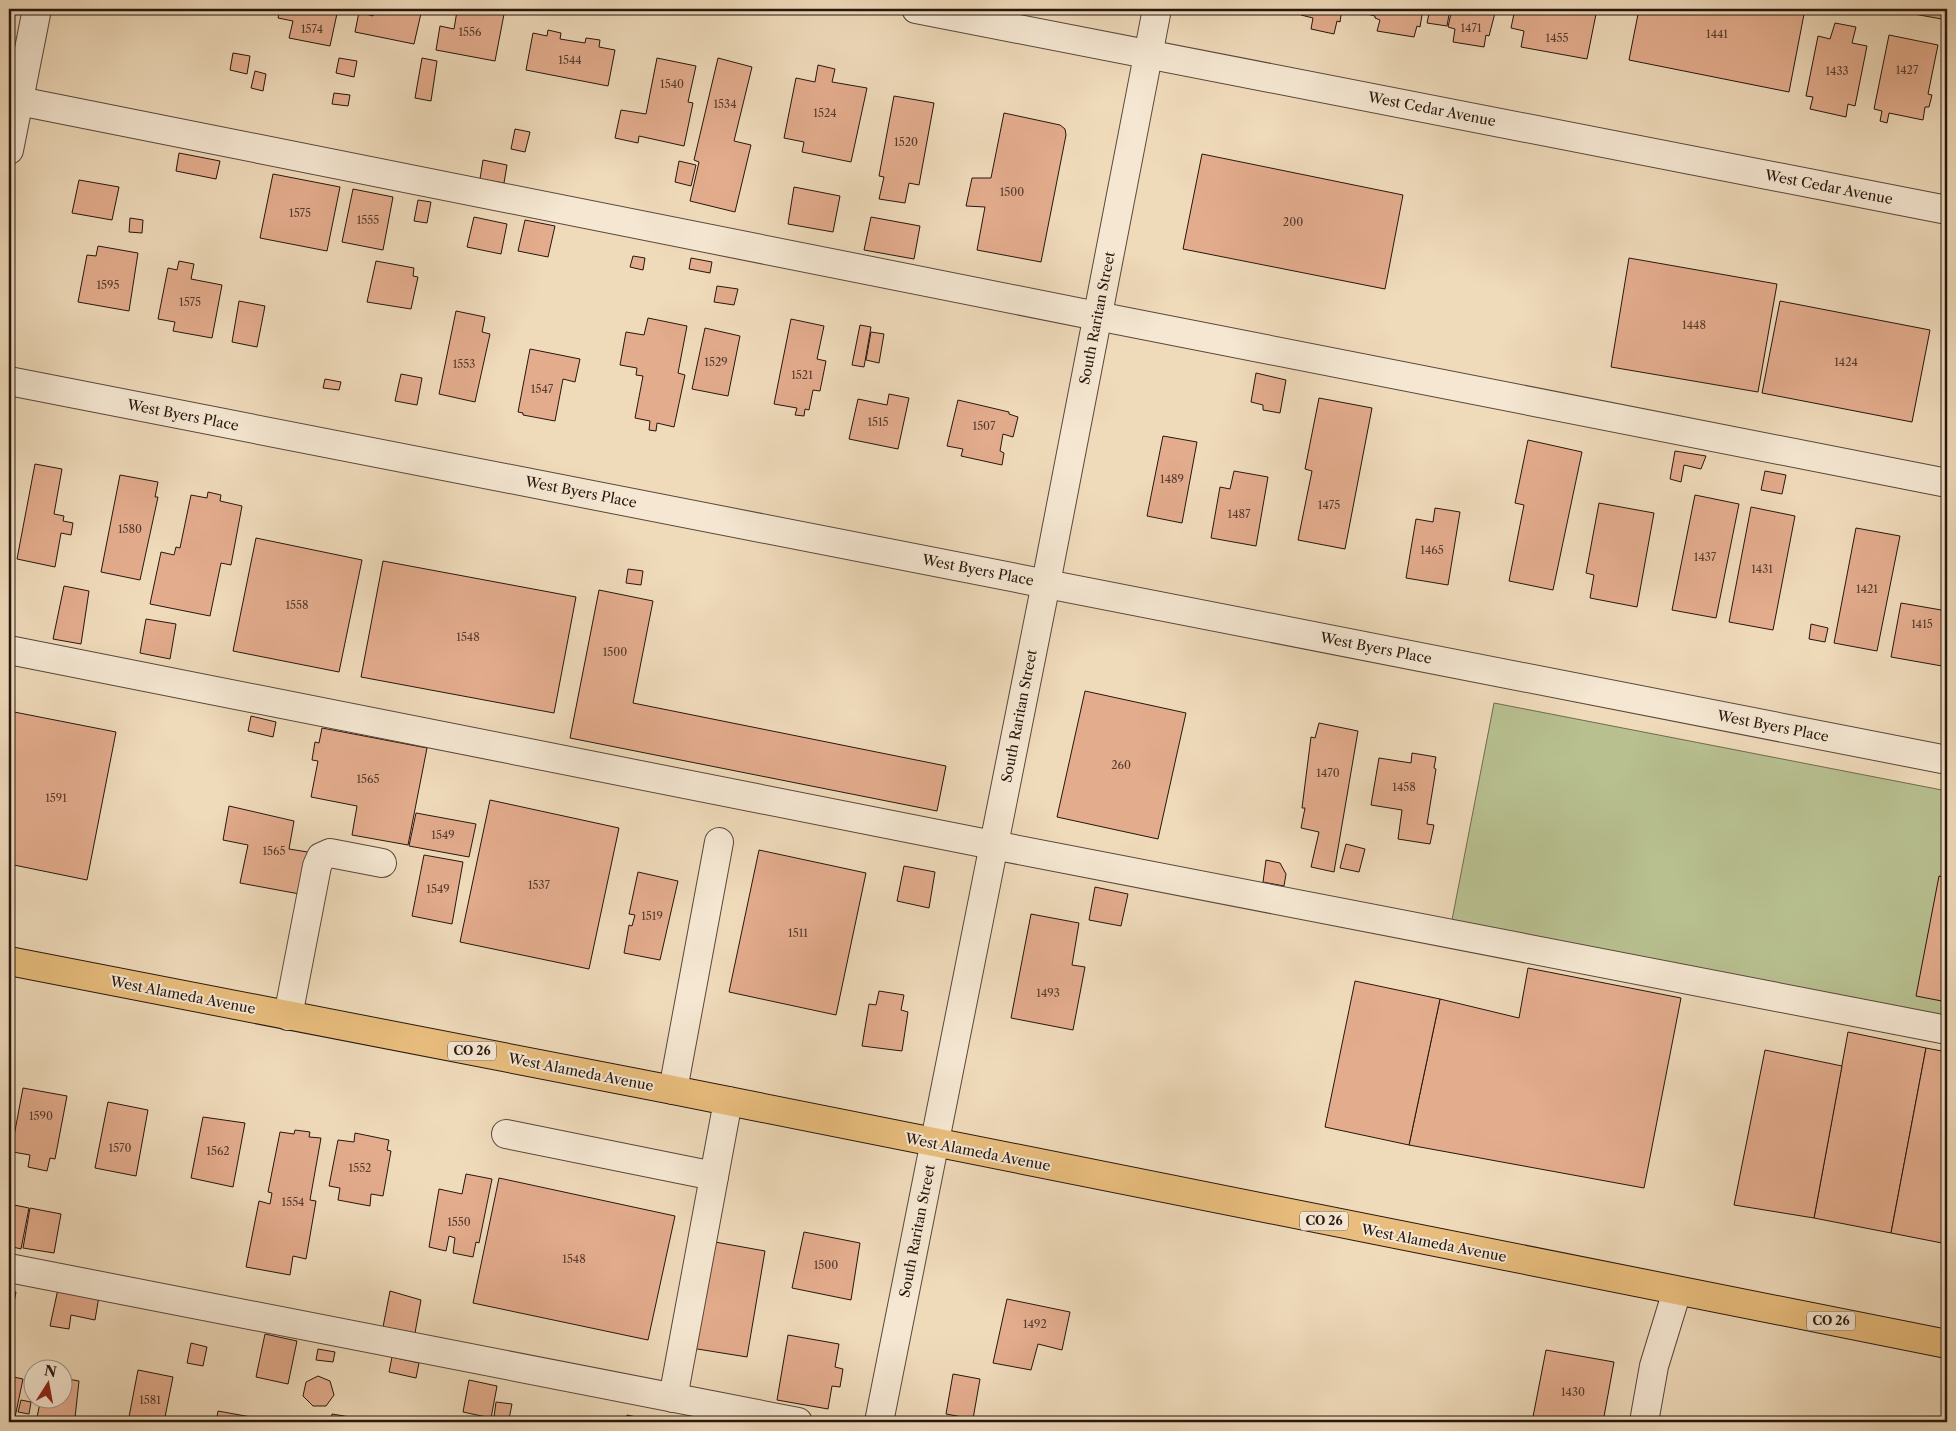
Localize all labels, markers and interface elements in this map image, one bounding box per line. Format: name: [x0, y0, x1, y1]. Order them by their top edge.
house number: 1471: [1460, 21, 1482, 35]
house number: 1574: [301, 22, 323, 36]
house number: 1556: [458, 25, 482, 39]
house number: 1441: [1706, 27, 1728, 41]
house number: 1455: [1546, 31, 1568, 45]
house number: 1544: [558, 53, 582, 67]
house number: 1427: [1896, 63, 1919, 77]
house number: 1433: [1825, 64, 1849, 78]
house number: 1540: [660, 77, 684, 91]
street label: West Cedar Avenue: [1366, 88, 1498, 130]
house number: 1534: [713, 97, 737, 111]
house number: 1524: [813, 106, 837, 120]
house number: 1520: [894, 135, 918, 149]
street label: West Cedar Avenue: [1763, 166, 1895, 208]
house number: 1500: [1000, 185, 1024, 199]
house number: 1575: [289, 206, 311, 220]
house number: 1555: [357, 213, 379, 227]
house number: 200: [1283, 215, 1303, 229]
street label: South Raritan Street: [1075, 250, 1119, 386]
house number: 1595: [96, 278, 120, 292]
house number: 1575: [179, 295, 201, 309]
house number: 1448: [1682, 318, 1706, 332]
house number: 1529: [704, 355, 728, 369]
house number: 1424: [1834, 355, 1858, 369]
house number: 1553: [453, 357, 475, 371]
house number: 1521: [791, 368, 813, 382]
house number: 1547: [531, 382, 554, 396]
street label: West Byers Place: [125, 395, 240, 435]
house number: 1515: [867, 415, 889, 429]
house number: 1507: [973, 419, 996, 433]
street label: West Byers Place: [523, 472, 638, 512]
house number: 1489: [1160, 472, 1184, 486]
house number: 1475: [1318, 498, 1340, 512]
house number: 1487: [1228, 507, 1251, 521]
house number: 1580: [118, 522, 142, 536]
house number: 1465: [1420, 543, 1444, 557]
street label: West Byers Place: [920, 550, 1035, 590]
house number: 1437: [1694, 550, 1717, 564]
house number: 1431: [1751, 562, 1773, 576]
house number: 1421: [1856, 582, 1878, 596]
house number: 1558: [285, 598, 309, 612]
house number: 1415: [1911, 617, 1933, 631]
street label: West Byers Place: [1318, 628, 1433, 668]
house number: 1548: [456, 630, 480, 644]
house number: 1500: [603, 645, 627, 659]
street label: South Raritan Street: [997, 648, 1041, 784]
street label: West Byers Place: [1715, 706, 1830, 746]
house number: 260: [1111, 758, 1131, 772]
house number: 1470: [1316, 766, 1340, 780]
house number: 1565: [356, 772, 380, 786]
house number: 1458: [1392, 780, 1416, 794]
house number: 1591: [45, 791, 67, 805]
house number: 1549: [431, 828, 455, 842]
house number: 1565: [262, 844, 286, 858]
house number: 1537: [528, 878, 551, 892]
house number: 1549: [426, 882, 450, 896]
house number: 1519: [641, 909, 663, 923]
house number: 1511: [788, 926, 808, 940]
street label: West Alameda Avenue: [108, 972, 257, 1018]
house number: 1493: [1036, 986, 1060, 1000]
road number: CO 26: [448, 1042, 496, 1060]
street label: West Alameda Avenue: [506, 1049, 655, 1095]
house number: 1590: [29, 1109, 53, 1123]
street label: West Alameda Avenue: [903, 1129, 1052, 1175]
house number: 1570: [109, 1141, 132, 1155]
house number: 1562: [206, 1144, 230, 1158]
house number: 1552: [349, 1161, 371, 1175]
street label: South Raritan Street: [895, 1163, 939, 1299]
house number: 1554: [282, 1195, 304, 1209]
road number: CO 26: [1300, 1212, 1348, 1230]
house number: 1550: [447, 1215, 471, 1229]
street label: West Alameda Avenue: [1359, 1220, 1508, 1266]
house number: 1548: [562, 1252, 586, 1266]
house number: 1500: [814, 1258, 838, 1272]
road number: CO 26: [1807, 1312, 1855, 1330]
house number: 1492: [1023, 1317, 1047, 1331]
north arrow: [22, 1358, 72, 1408]
text: N: [43, 1361, 58, 1381]
house number: 1430: [1561, 1385, 1585, 1399]
house number: 1581: [139, 1393, 161, 1407]

